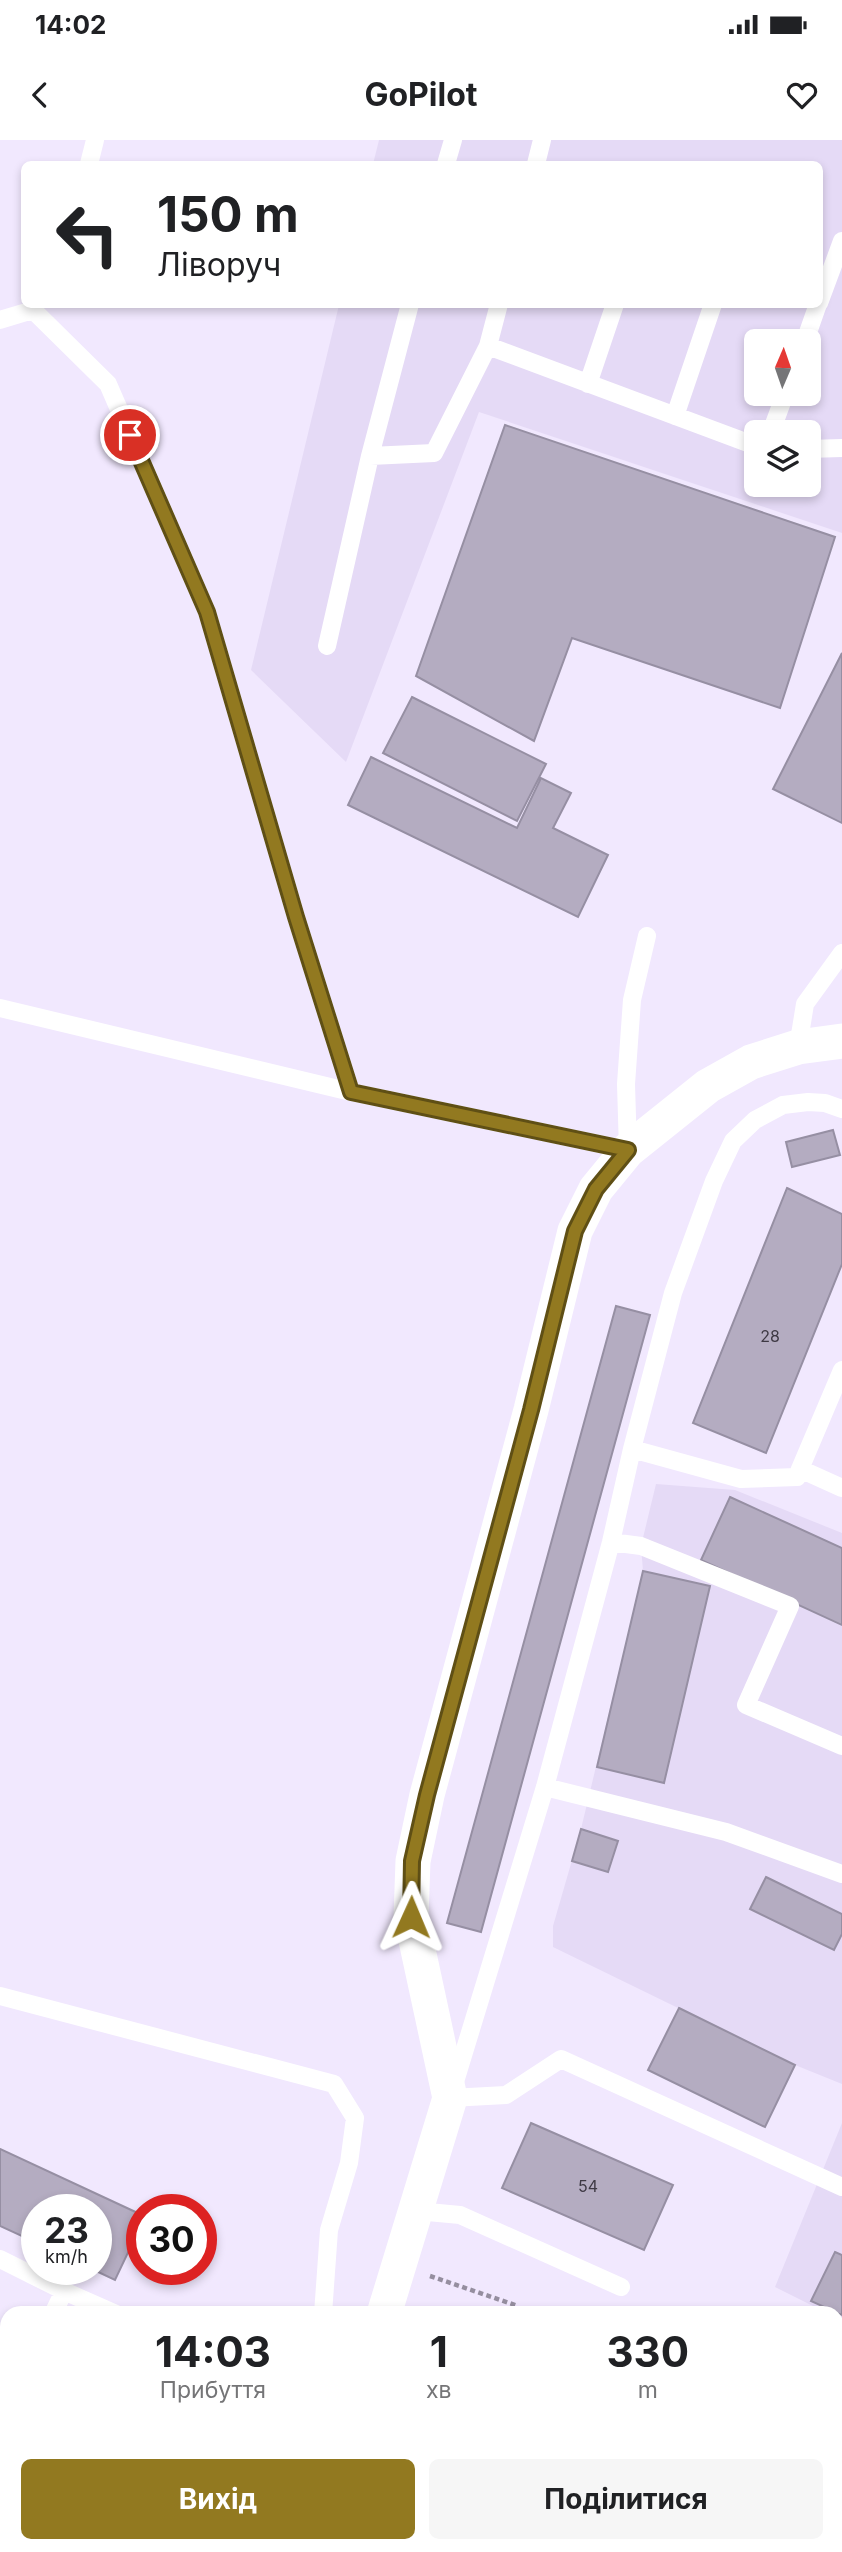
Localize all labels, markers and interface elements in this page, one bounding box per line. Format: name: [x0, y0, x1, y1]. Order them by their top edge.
text: 14:02: [35, 9, 106, 40]
text: GoPilot: [364, 75, 478, 114]
icon: back: [21, 76, 59, 114]
icon: heart: [783, 76, 821, 114]
text: 150 m: [157, 185, 299, 244]
icon: left: [42, 189, 133, 280]
text: Ліворуч: [157, 245, 281, 284]
north arrow: [744, 329, 821, 406]
map controls: [744, 329, 821, 497]
pin: [100, 405, 160, 465]
icon: arrive: [111, 416, 149, 454]
button: layers: [744, 420, 821, 497]
house number: 28: [760, 1326, 780, 1346]
position arrow: [374, 1880, 448, 1954]
house number: 54: [578, 2176, 598, 2196]
speed limit sign: 30: [126, 2194, 217, 2285]
text: 23: [44, 2209, 89, 2251]
text: km/h: [45, 2246, 88, 2267]
text: 14:03: [155, 2326, 271, 2377]
text: 1: [430, 2326, 448, 2377]
text: 330: [606, 2326, 689, 2377]
text: Прибуття: [160, 2376, 266, 2404]
text: хв: [426, 2376, 451, 2404]
text: m: [638, 2376, 658, 2404]
button: Вихід: [21, 2459, 415, 2539]
button: Поділитися: [429, 2459, 823, 2539]

